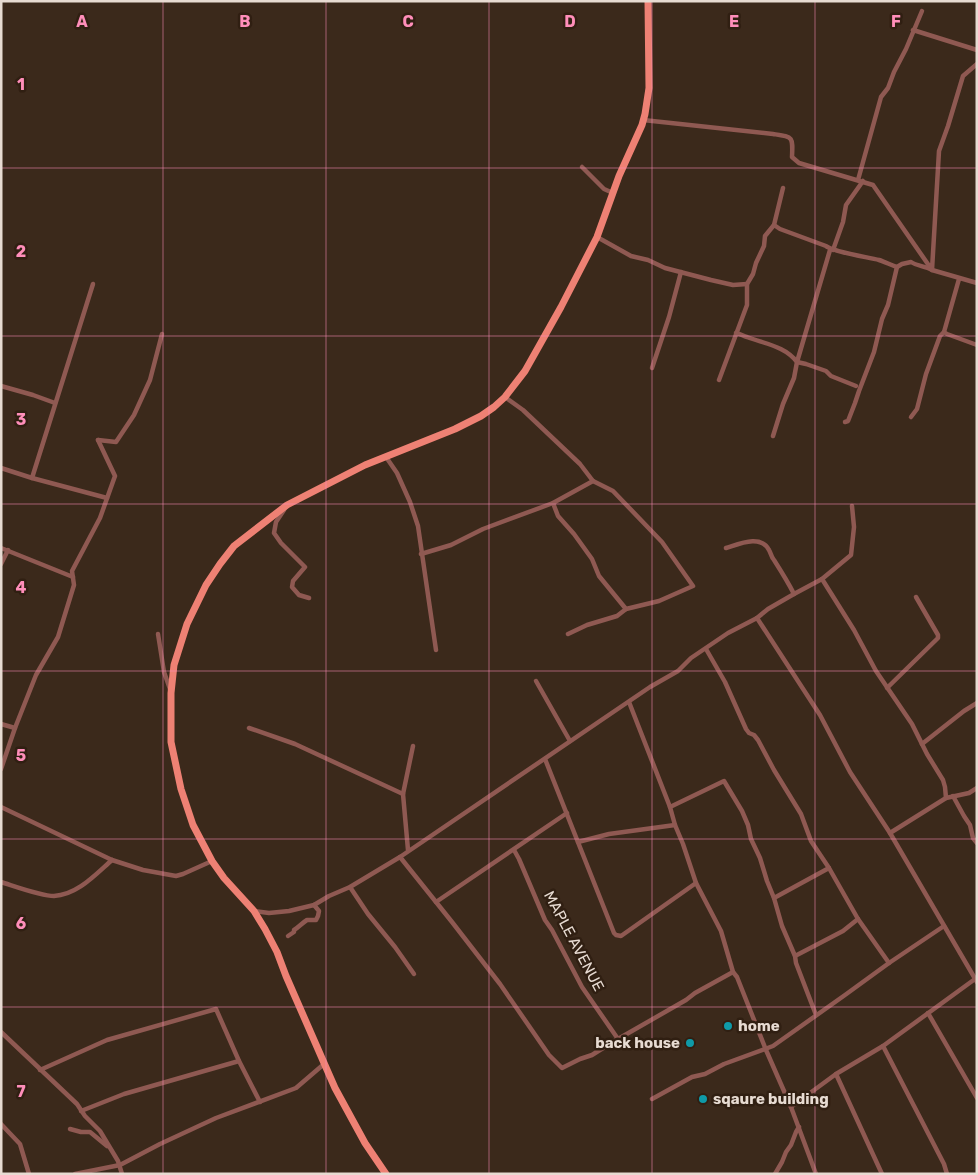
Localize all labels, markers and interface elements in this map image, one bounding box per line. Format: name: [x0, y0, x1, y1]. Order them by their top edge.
text: A: [76, 12, 88, 31]
text: B: [239, 12, 251, 31]
text: C: [402, 12, 414, 31]
text: D: [564, 12, 576, 31]
text: E: [729, 12, 739, 31]
text: F: [891, 12, 901, 31]
text: 1: [17, 75, 25, 94]
text: 2: [16, 242, 26, 261]
text: 3: [16, 410, 26, 429]
text: 4: [16, 578, 27, 597]
text: 5: [16, 746, 26, 765]
street label: MAPLE AVENUE: [540, 888, 608, 994]
text: 6: [16, 914, 26, 933]
place label: home: [738, 1017, 780, 1035]
marker: home: [722, 1020, 734, 1032]
place label: back house: [595, 1034, 680, 1052]
marker: back house: [684, 1037, 696, 1049]
text: 7: [16, 1082, 26, 1101]
place label: sqaure building: [713, 1090, 829, 1108]
marker: sqaure building: [697, 1093, 709, 1105]

